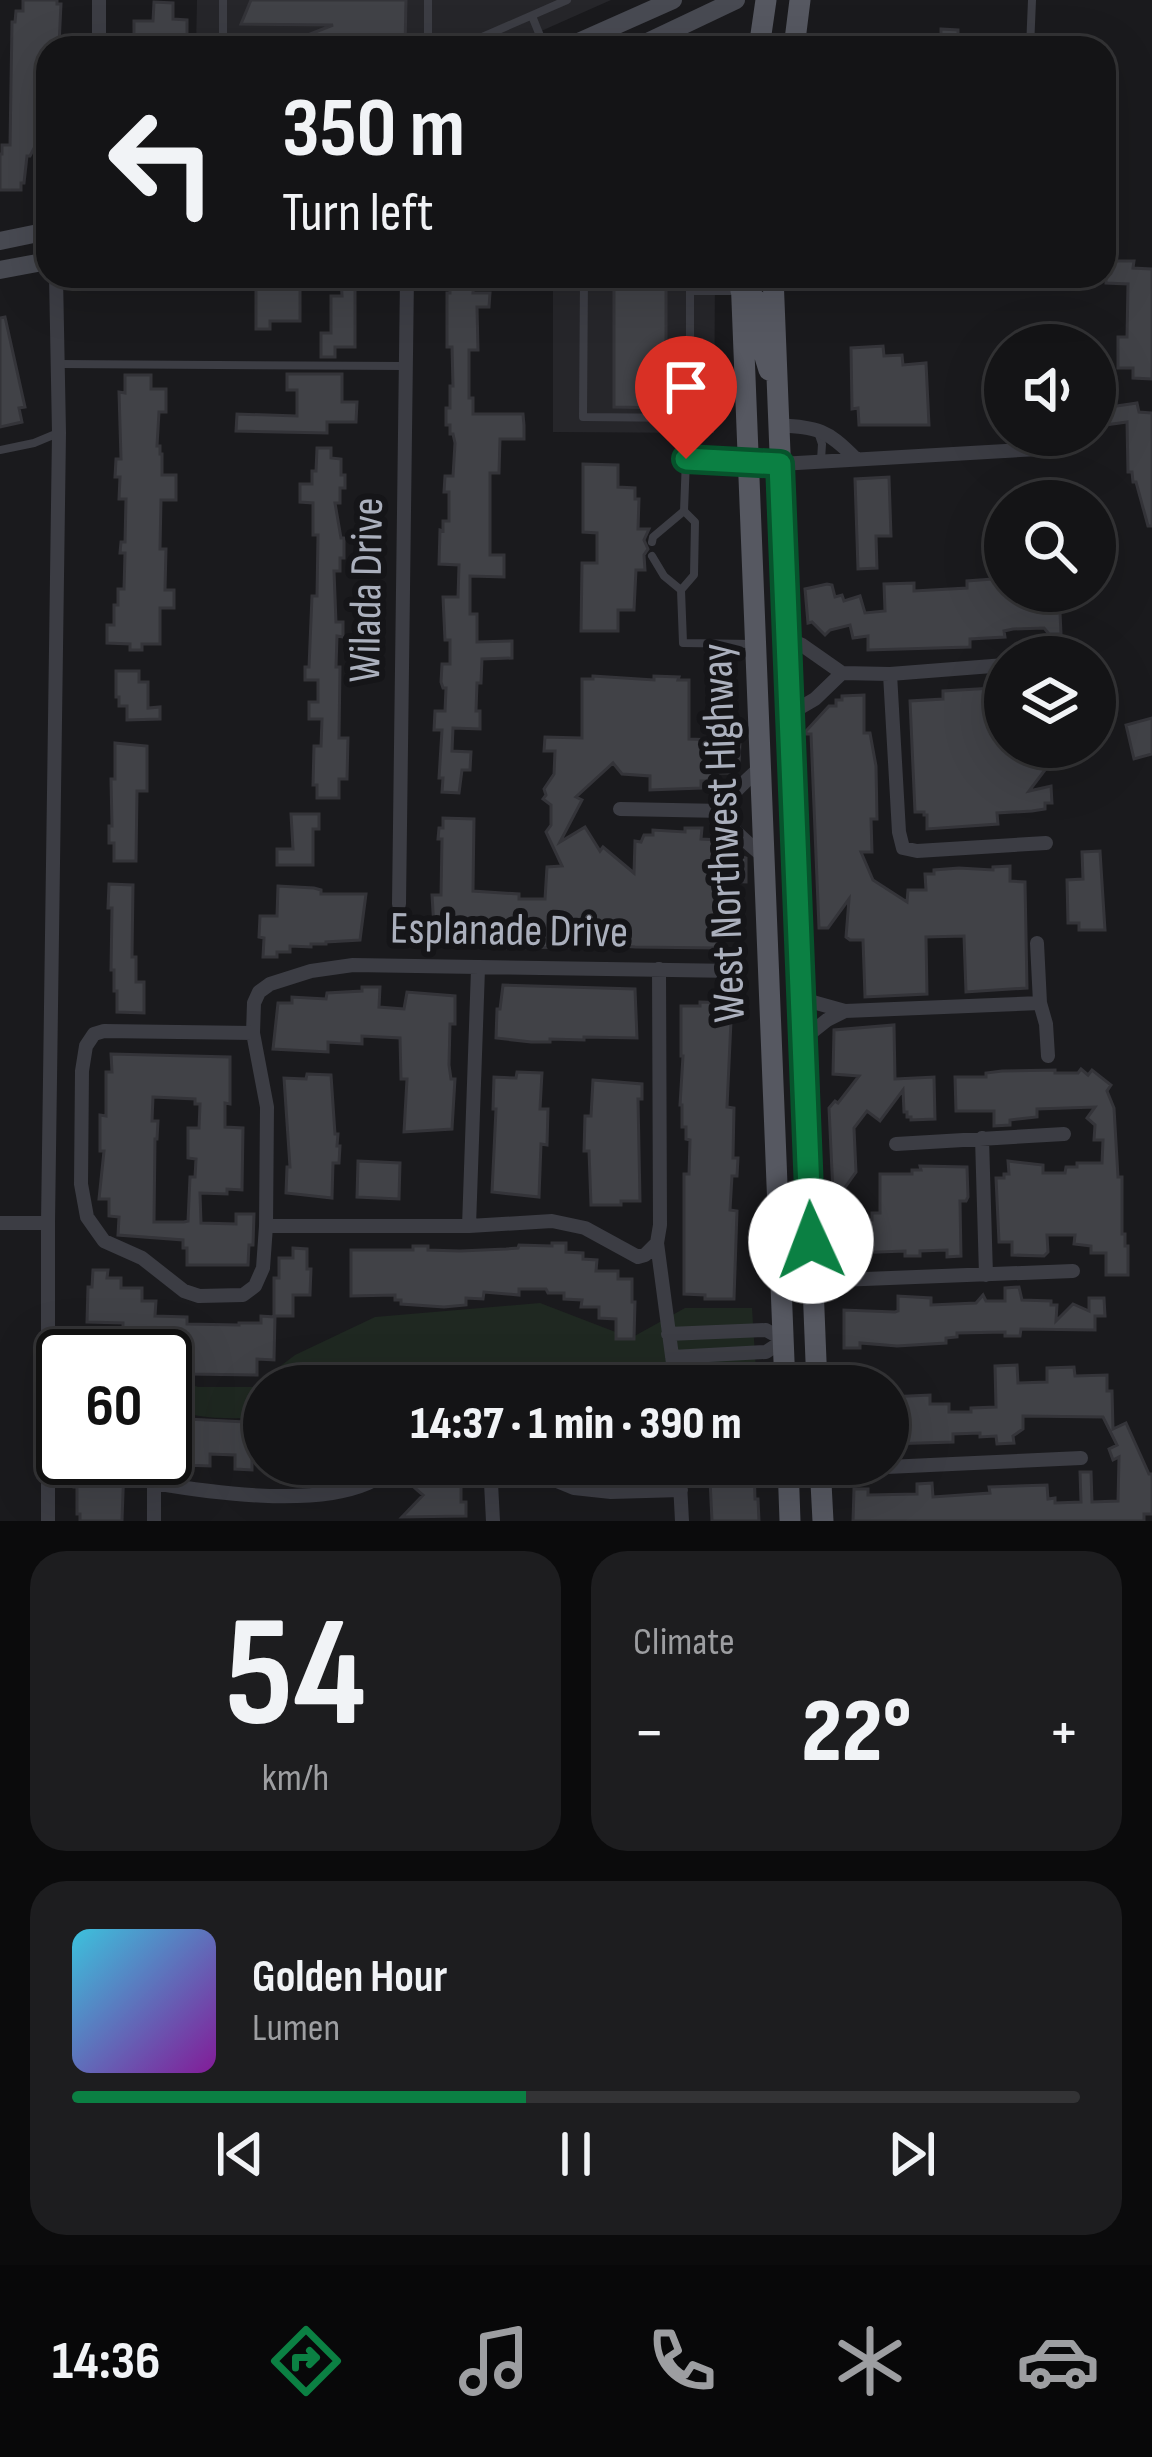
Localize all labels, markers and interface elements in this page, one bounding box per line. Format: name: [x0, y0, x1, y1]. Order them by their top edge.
text: 350 m: [282, 79, 465, 180]
icon: left: [84, 84, 240, 240]
text: Turn left: [282, 181, 434, 246]
map controls: [984, 324, 1116, 768]
button: sound: [984, 324, 1116, 456]
pin: [635, 336, 737, 459]
icon: arrive: [653, 354, 719, 420]
button: search: [984, 480, 1116, 612]
street label: Wilada Drive: [338, 497, 396, 683]
button: layers: [984, 636, 1116, 768]
street label: West Northwest Highway: [690, 642, 758, 1024]
street label: Esplanade Drive: [389, 901, 629, 961]
position arrow: [748, 1178, 874, 1304]
speed limit sign: 60: [36, 1329, 192, 1485]
text: 14:37 · 1 min · 390 m: [410, 1397, 742, 1452]
text: 54: [225, 1583, 366, 1770]
text: Climate: [633, 1619, 735, 1666]
text: 22°: [801, 1679, 912, 1787]
text: −: [633, 1694, 665, 1773]
text: +: [1048, 1694, 1080, 1773]
text: km/h: [262, 1755, 329, 1802]
text: Golden Hour: [252, 1950, 447, 2005]
text: Lumen: [252, 2005, 340, 2052]
icon: previous: [207, 2121, 273, 2187]
icon: pause: [543, 2121, 609, 2187]
icon: next: [879, 2121, 945, 2187]
icon: directions: [264, 2319, 348, 2403]
icon: music: [452, 2319, 536, 2403]
icon: phone: [640, 2319, 724, 2403]
icon: climate: [828, 2319, 912, 2403]
icon: car: [1016, 2319, 1100, 2403]
text: 14:36: [52, 2329, 160, 2394]

